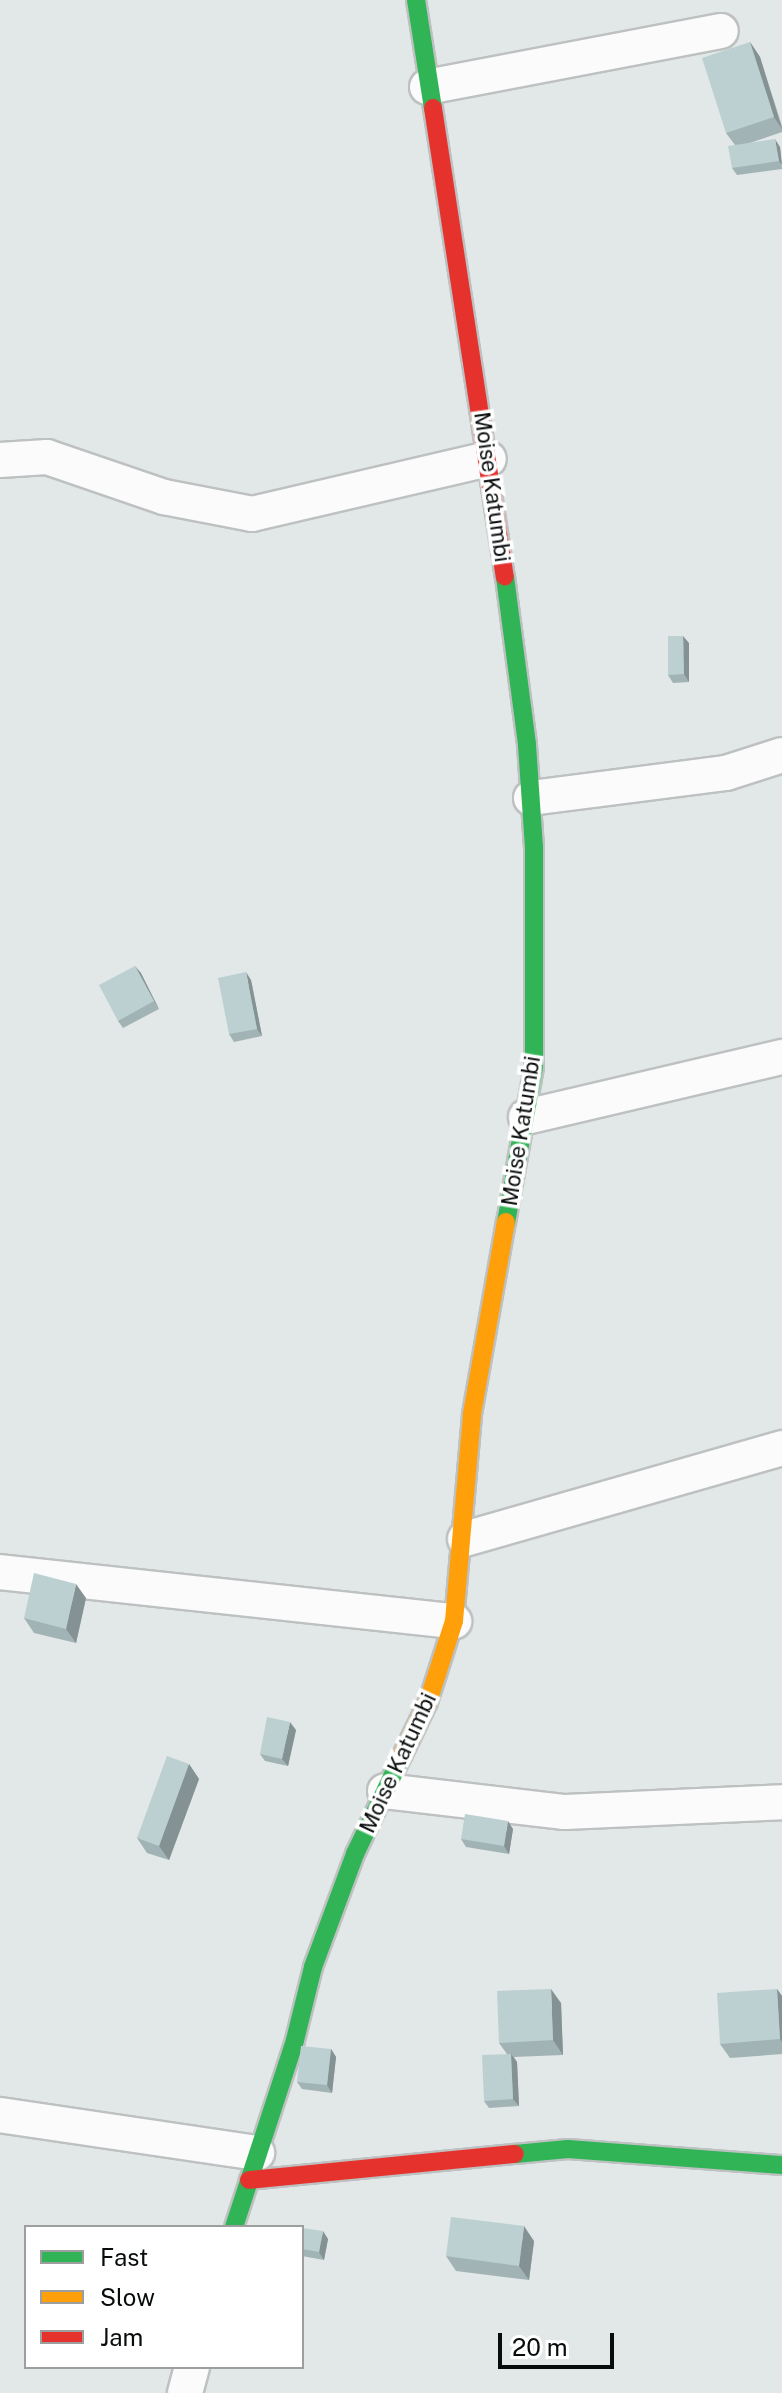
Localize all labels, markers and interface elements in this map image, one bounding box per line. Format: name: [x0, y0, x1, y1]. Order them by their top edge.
street label: Moise Katumbi: [468, 410, 516, 564]
street label: Moise Katumbi: [496, 1054, 546, 1208]
street label: Moise Katumbi: [354, 1689, 442, 1837]
legend: [24, 2225, 304, 2369]
text: Fast: [100, 2243, 148, 2271]
text: Slow: [100, 2283, 155, 2311]
scale bar: [502, 2317, 618, 2367]
text: Jam: [100, 2323, 143, 2351]
text: 20 m: [512, 2333, 568, 2361]

